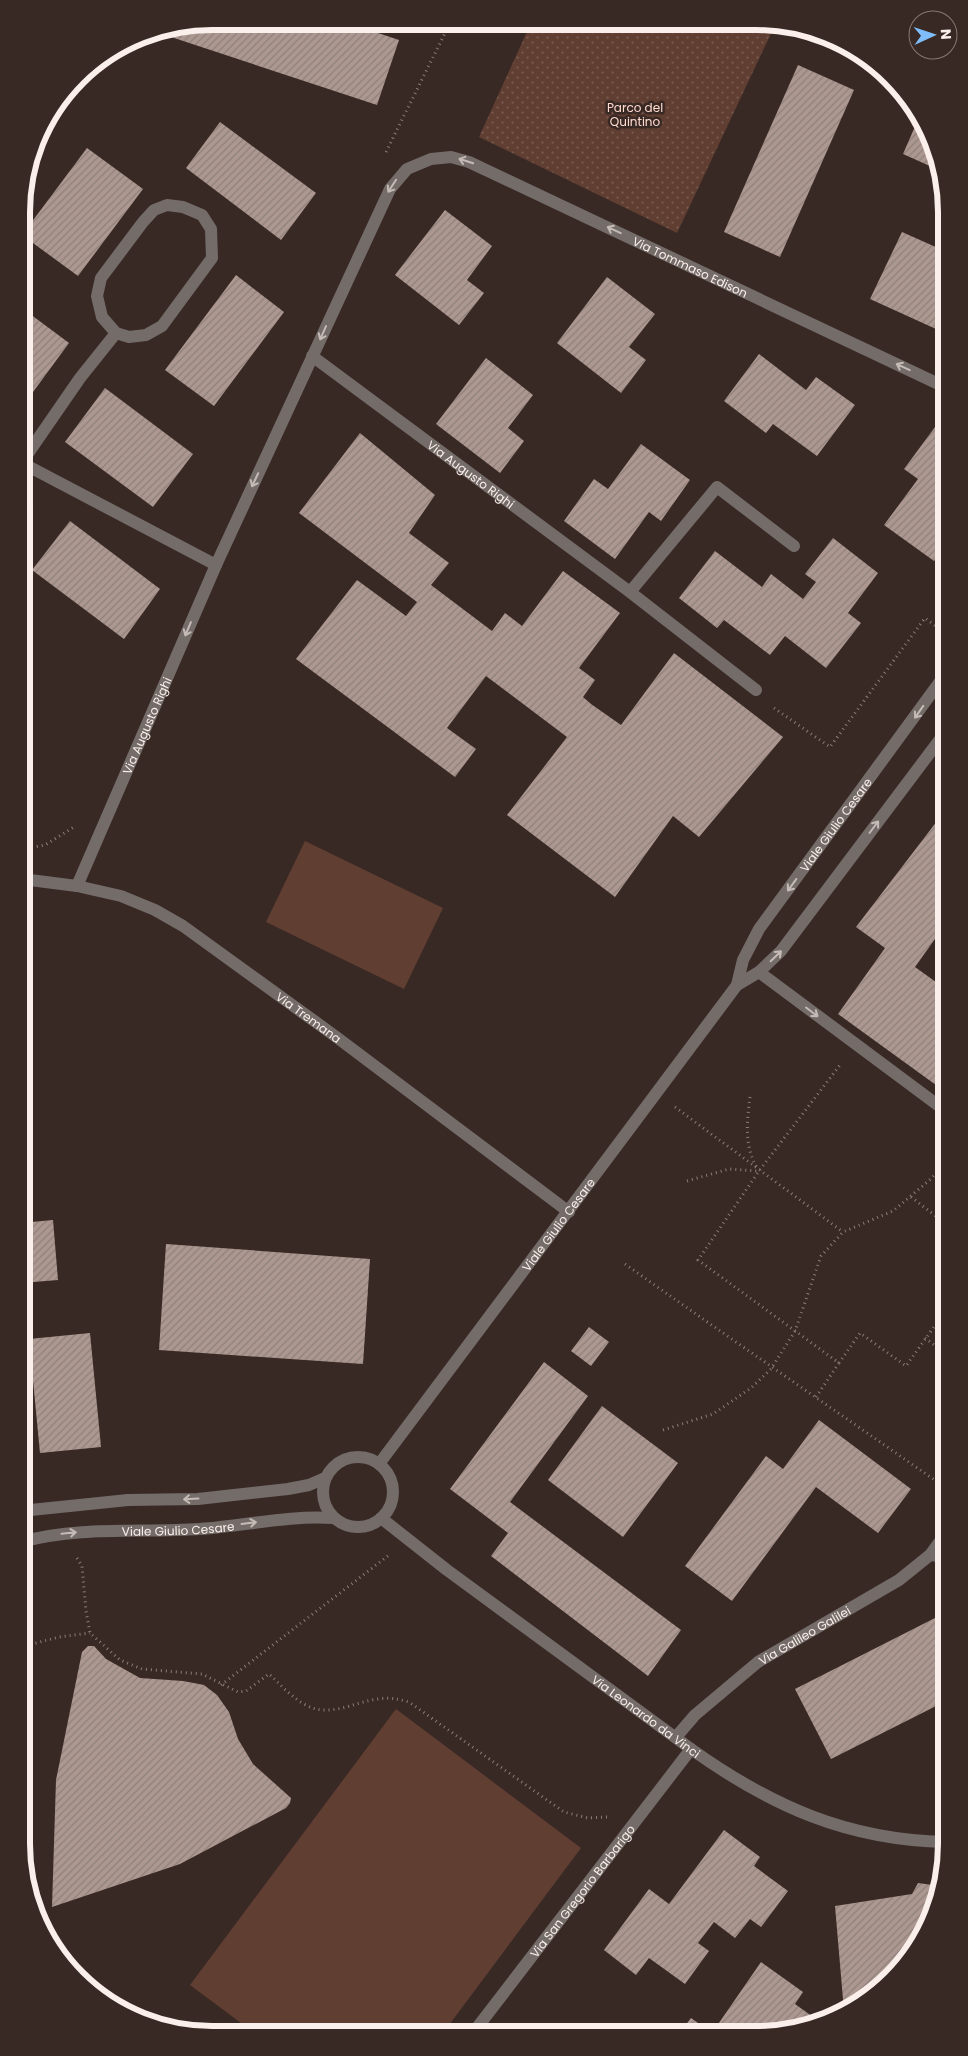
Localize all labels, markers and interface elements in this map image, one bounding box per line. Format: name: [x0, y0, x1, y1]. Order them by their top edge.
north arrow: [908, 10, 958, 60]
text: N: [936, 29, 956, 40]
park label: Parco del Quintino: [607, 99, 663, 130]
one-way arrow: [459, 156, 475, 166]
one-way arrow: [387, 179, 397, 193]
one-way arrow: [606, 225, 621, 235]
street label: Via Tommaso Edison: [630, 232, 751, 301]
one-way arrow: [317, 325, 327, 340]
one-way arrow: [896, 362, 911, 372]
street label: Via Augusto Righi: [424, 436, 518, 512]
one-way arrow: [250, 472, 259, 487]
one-way arrow: [183, 621, 193, 636]
street label: Via Augusto Righi: [118, 674, 175, 777]
one-way arrow: [914, 705, 924, 719]
street label: Viale Giulio Cesare: [795, 774, 876, 875]
one-way arrow: [869, 820, 879, 834]
one-way arrow: [786, 878, 797, 891]
one-way arrow: [769, 950, 782, 962]
street label: Via Tremana: [273, 988, 345, 1047]
one-way arrow: [805, 1007, 819, 1017]
street label: Viale Giulio Cesare: [517, 1174, 599, 1275]
one-way arrow: [184, 1495, 200, 1504]
street label: Viale Giulio Cesare: [122, 1517, 235, 1539]
one-way arrow: [240, 1518, 256, 1528]
one-way arrow: [61, 1528, 77, 1538]
street label: Via Galileo Galilei: [755, 1602, 854, 1669]
street label: Via Leonardo da Vinci: [588, 1671, 704, 1762]
street label: Via San Gregorio Barbarigo: [526, 1821, 639, 1961]

